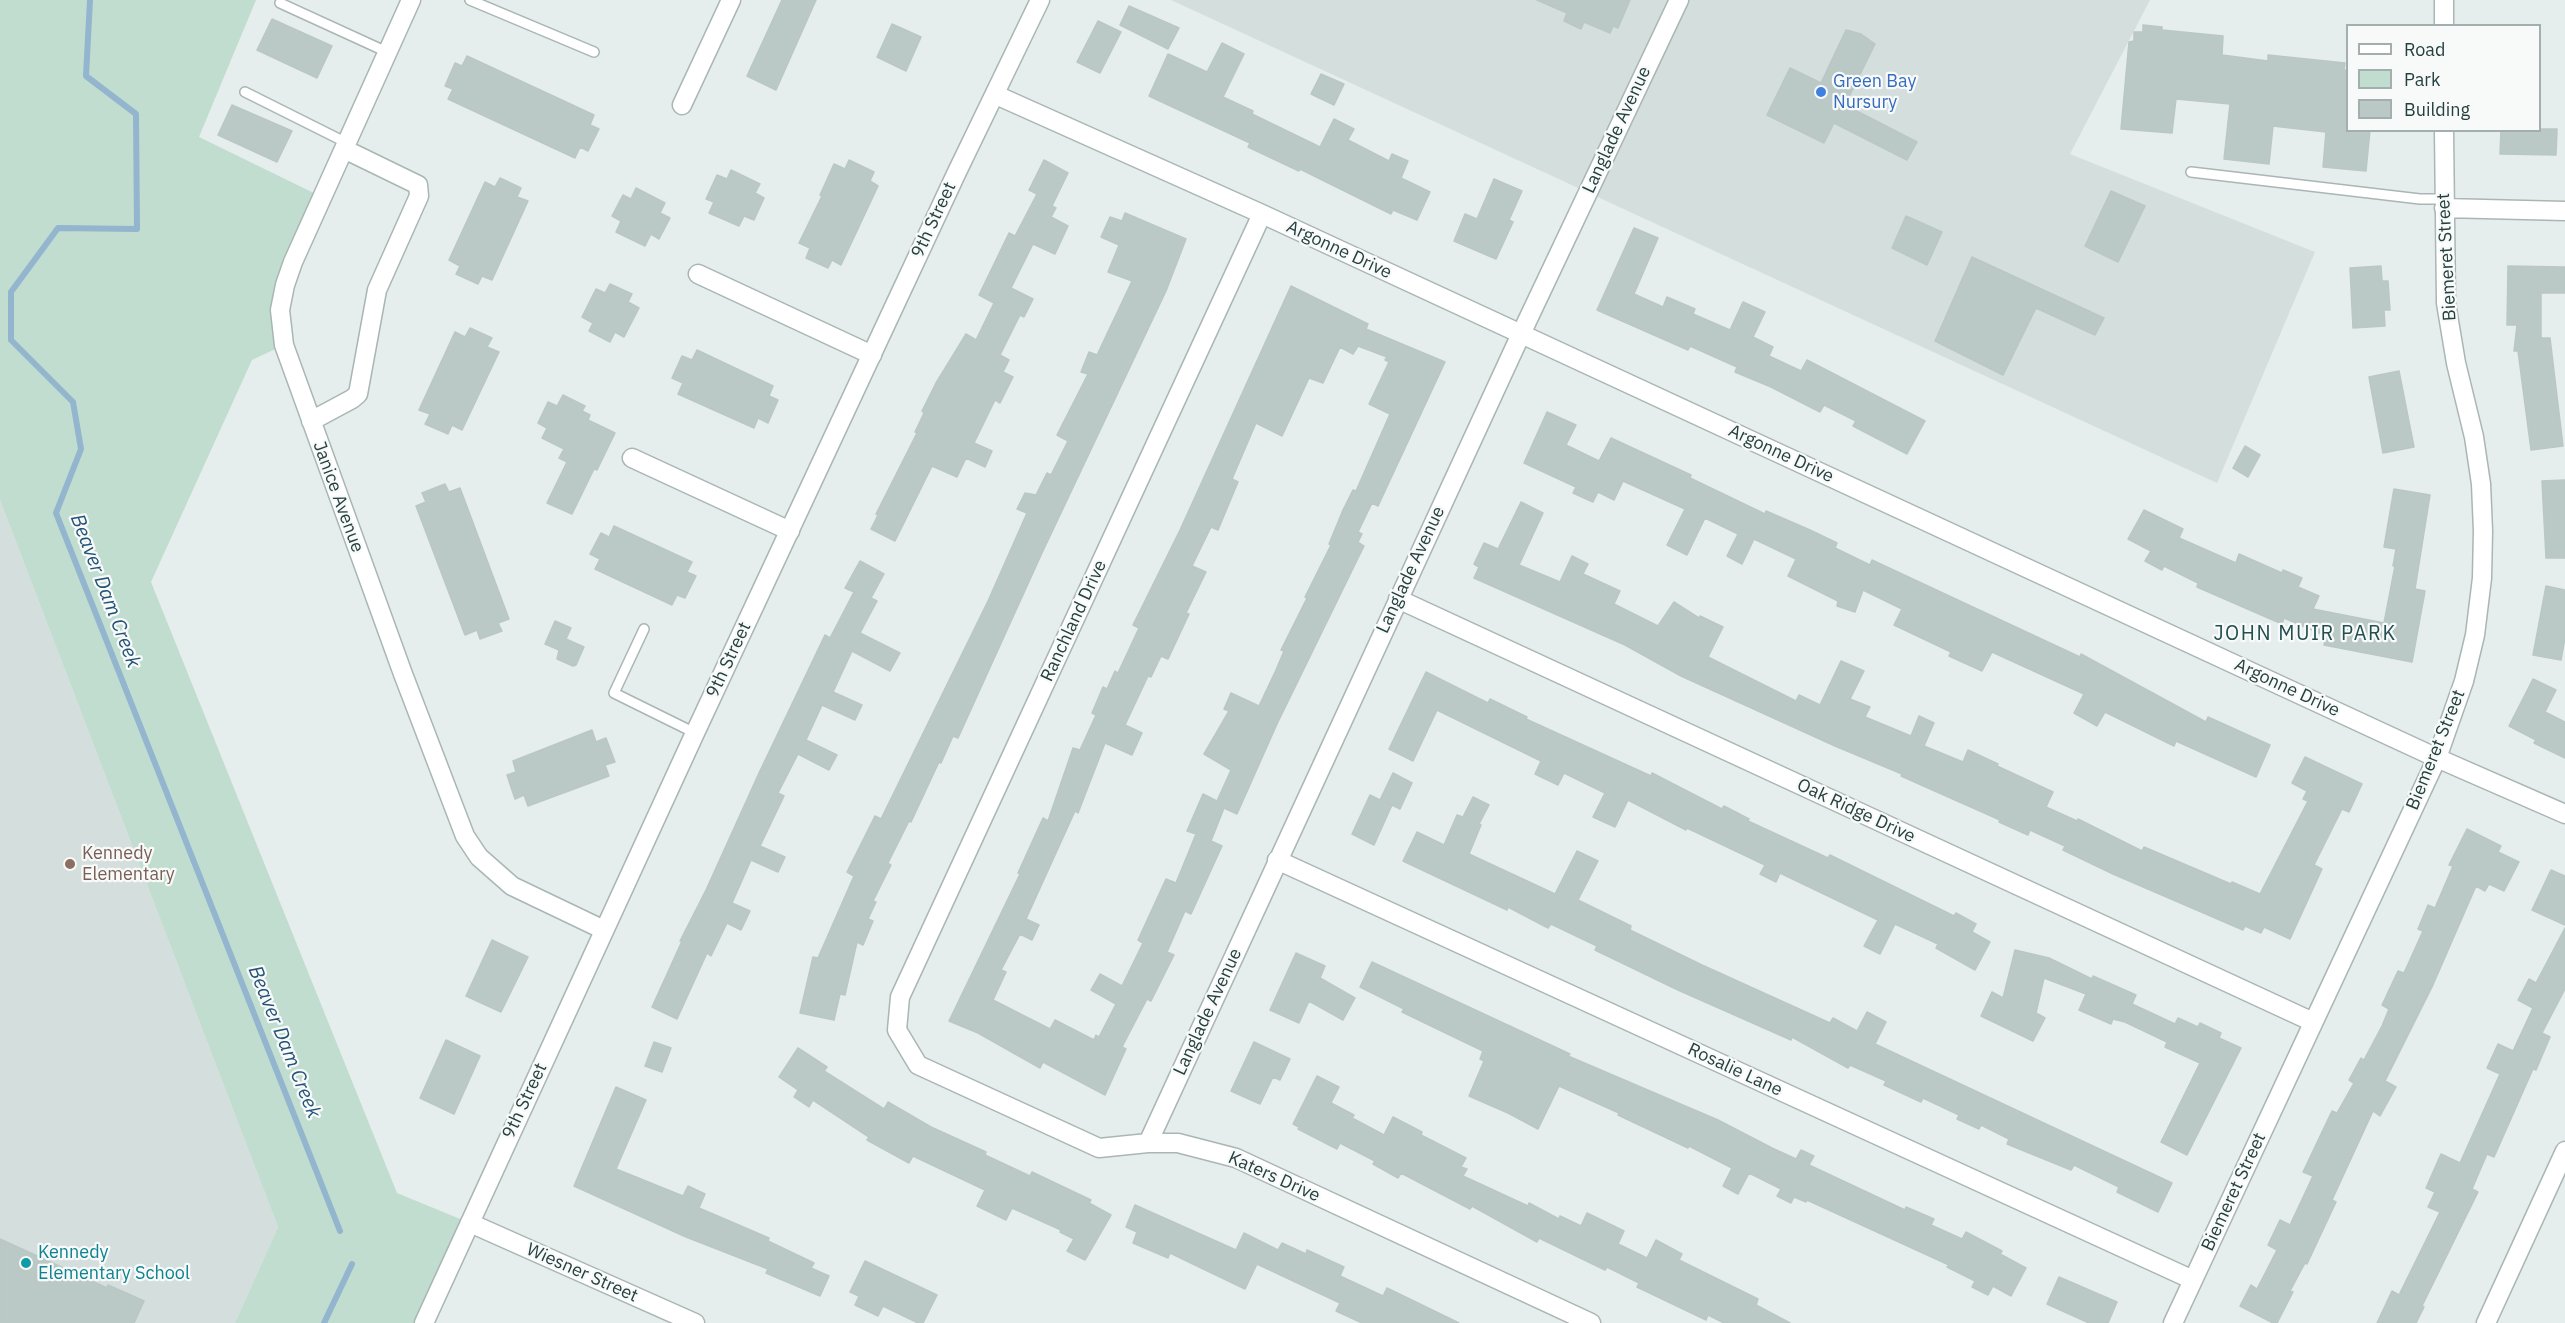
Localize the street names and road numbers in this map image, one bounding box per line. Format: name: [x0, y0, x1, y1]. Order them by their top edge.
street label: Langlade Avenue: [1578, 63, 1656, 197]
street label: 9th Street: [907, 179, 961, 261]
street label: Biemeret Street: [2433, 192, 2461, 322]
street label: Argonne Drive: [1283, 216, 1395, 284]
street label: Argonne Drive: [1725, 420, 1837, 488]
street label: Janice Avenue: [308, 438, 368, 556]
street label: Langlade Avenue: [1372, 503, 1450, 637]
street label: Ranchland Drive: [1036, 557, 1112, 685]
street label: 9th Street: [702, 619, 756, 701]
street label: Argonne Drive: [2231, 654, 2343, 722]
street label: Biemeret Street: [2402, 687, 2470, 813]
street label: Oak Ridge Drive: [1793, 774, 1919, 848]
street label: Langlade Avenue: [1169, 945, 1247, 1079]
street label: Rosalie Lane: [1684, 1039, 1786, 1101]
street label: 9th Street: [498, 1060, 552, 1142]
street label: Biemeret Street: [2197, 1129, 2271, 1255]
street label: Katers Drive: [1225, 1147, 1323, 1207]
street label: Wiesner Street: [523, 1239, 641, 1307]

